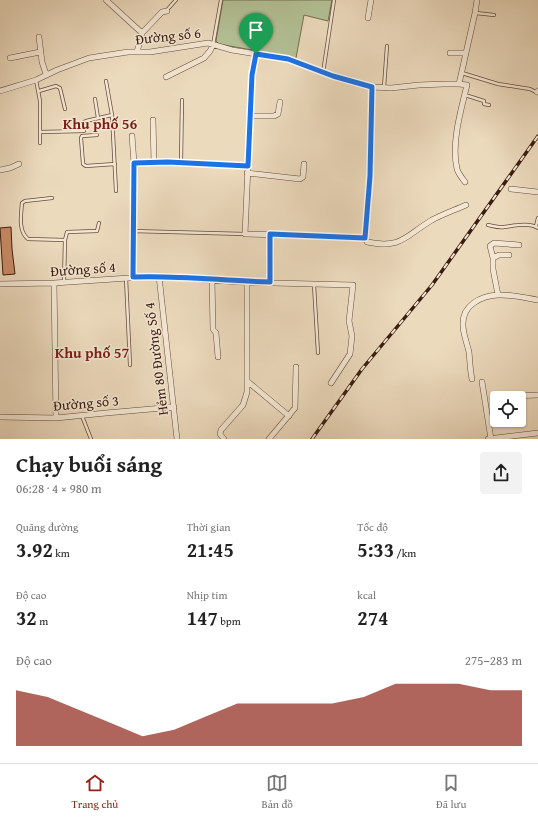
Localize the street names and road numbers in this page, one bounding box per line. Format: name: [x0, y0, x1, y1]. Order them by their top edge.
street label: Đường số 6: [134, 23, 202, 49]
street label: Đường số 4: [50, 257, 117, 281]
street label: Hẻm 80 Đường Số 4: [139, 301, 173, 417]
street label: Đường số 3: [52, 390, 120, 416]

